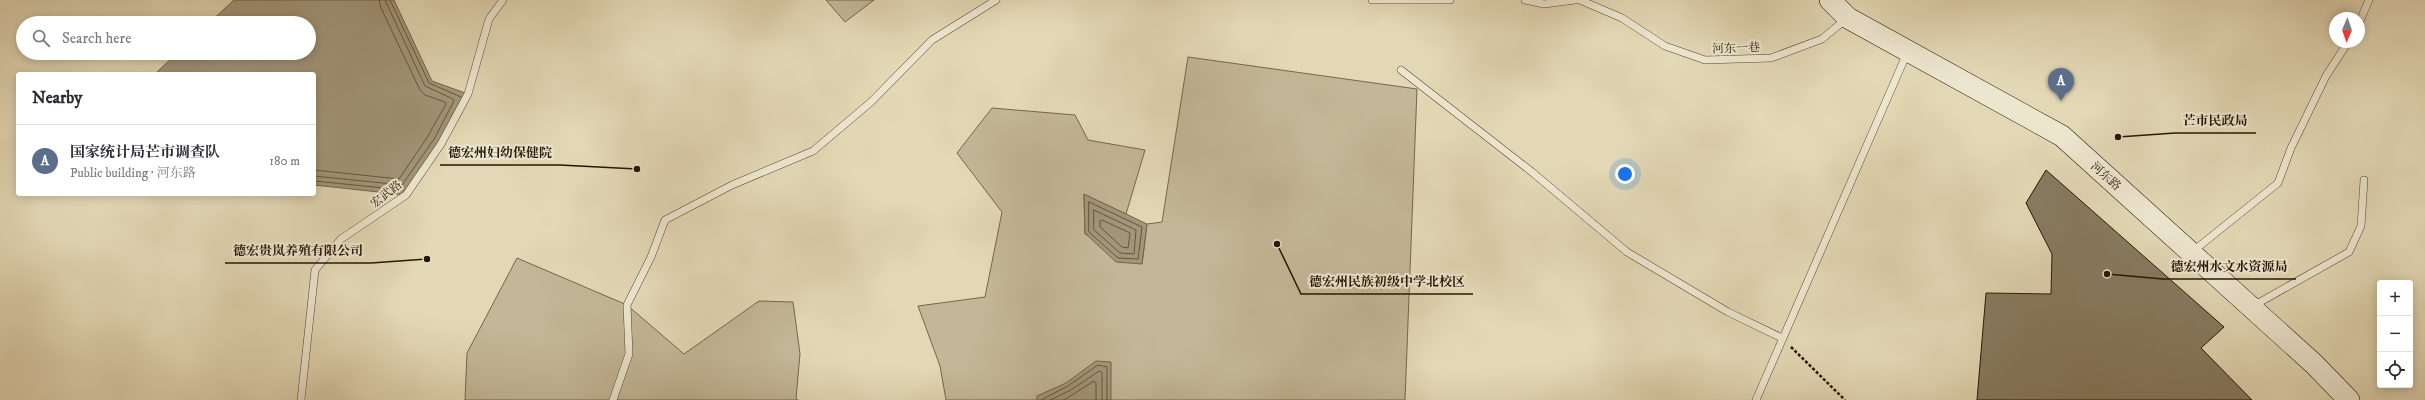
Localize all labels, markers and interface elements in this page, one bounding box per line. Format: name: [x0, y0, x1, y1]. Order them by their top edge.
north arrow: [2329, 12, 2365, 48]
search box: [16, 16, 316, 60]
icon: search: [30, 27, 52, 49]
text: Search here: [62, 29, 131, 48]
street label: 河东一巷: [1712, 40, 1760, 57]
pin: A: [2048, 68, 2074, 101]
text: Nearby: [32, 87, 82, 109]
callout: 芒市民政局: [2175, 108, 2256, 133]
text: 芒市民政局: [2182, 113, 2248, 129]
callout: 德宏州妇幼保健院: [440, 140, 560, 165]
text: 国家统计局芒市调查队: [70, 143, 220, 162]
text: 德宏州妇幼保健院: [448, 145, 552, 161]
text: A: [41, 153, 49, 169]
text: 180 m: [269, 153, 300, 169]
street label: 河东路: [2087, 159, 2124, 194]
your location: [1615, 164, 1635, 184]
text: Public building · 河东路: [70, 165, 196, 181]
street label: 宏武路: [368, 177, 405, 211]
callout: 德宏贵岚养殖有限公司: [225, 238, 371, 263]
text: 德宏贵岚养殖有限公司: [233, 243, 363, 259]
callout: 德宏州水文水资源局: [2163, 254, 2296, 279]
text: 德宏州水文水资源局: [2170, 259, 2288, 275]
callout: 德宏州民族初级中学北校区: [1301, 269, 1473, 294]
text: 德宏州民族初级中学北校区: [1309, 274, 1465, 290]
map controls: [2377, 280, 2413, 388]
button: +: [2377, 280, 2413, 316]
button: −: [2377, 316, 2413, 352]
button: locate: [2377, 352, 2413, 388]

